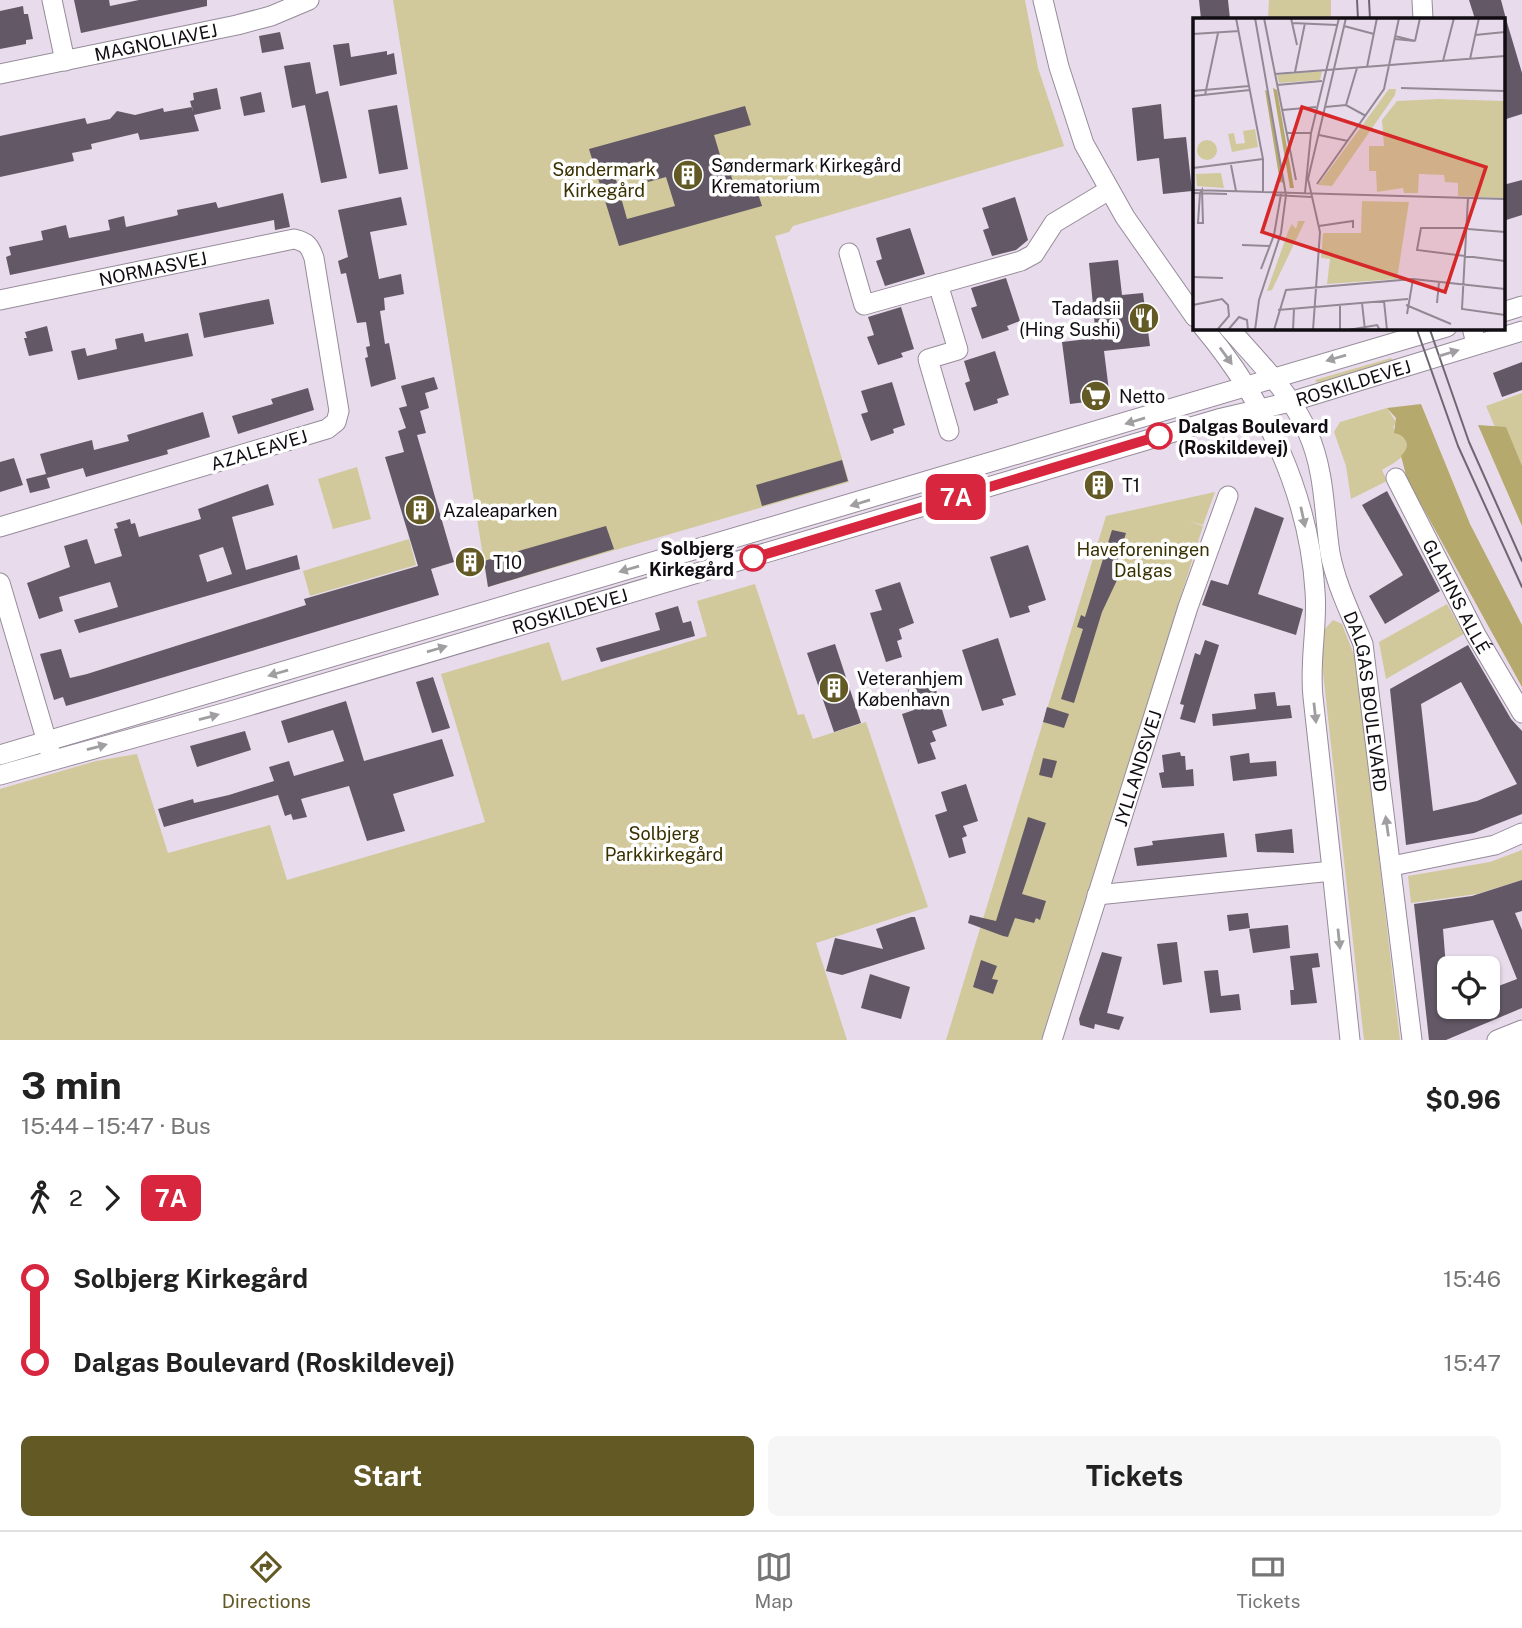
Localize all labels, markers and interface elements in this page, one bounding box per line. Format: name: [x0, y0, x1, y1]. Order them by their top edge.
inset map: [1193, 18, 1504, 329]
street label: MAGNOLIAVEJ: [92, 19, 219, 65]
place label: Søndermark Kirkegård Krematorium: [711, 155, 901, 197]
building icon: Søndermark Kirkegård Krematorium: [671, 158, 705, 192]
park label: Søndermark Kirkegård: [552, 159, 656, 201]
street label: NORMASVEJ: [97, 247, 209, 290]
place label: Tadadsii (Hing Sushi): [1019, 298, 1121, 340]
restaurant icon: Tadadsii (Hing Sushi): [1127, 301, 1161, 335]
one-way arrow: [1218, 347, 1232, 365]
one-way arrow: [1439, 347, 1460, 357]
one-way arrow: [1325, 354, 1346, 364]
street label: ROSKILDEVEJ: [1293, 355, 1413, 410]
supermarket icon: Netto: [1079, 379, 1113, 413]
place label: Netto: [1119, 386, 1165, 407]
one-way arrow: [1125, 416, 1146, 427]
place label: Dalgas Boulevard (Roskildevej): [1178, 416, 1328, 458]
marker: Dalgas Boulevard (Roskildevej): [1146, 423, 1172, 449]
street label: AZALEAVEJ: [208, 425, 310, 475]
building icon: T1: [1082, 468, 1116, 502]
line badge: 7A: [925, 474, 988, 520]
place label: T1: [1122, 475, 1140, 496]
text: 7A: [940, 483, 972, 511]
building icon: Azaleaparken: [403, 493, 437, 527]
one-way arrow: [849, 498, 870, 508]
place label: Azaleaparken: [443, 500, 557, 521]
one-way arrow: [1298, 506, 1309, 528]
street label: GLAHNS ALLÉ: [1419, 536, 1496, 657]
place label: Solbjerg Kirkegård: [649, 538, 734, 580]
park label: Haveforeningen Dalgas: [1076, 539, 1210, 581]
building icon: T10: [453, 545, 487, 579]
marker: Solbjerg Kirkegård: [740, 545, 766, 571]
place label: T10: [493, 552, 522, 573]
one-way arrow: [618, 564, 640, 575]
street label: ROSKILDEVEJ: [510, 584, 630, 638]
street label: DALGAS BOULEVARD: [1340, 608, 1392, 793]
one-way arrow: [427, 644, 448, 654]
one-way arrow: [267, 668, 288, 678]
place label: Veteranhjem København: [857, 668, 963, 710]
building icon: Veteranhjem København: [817, 671, 851, 705]
one-way arrow: [1310, 702, 1321, 724]
street label: JYLLANDSVEJ: [1109, 708, 1165, 829]
one-way arrow: [198, 711, 220, 722]
one-way arrow: [87, 742, 108, 752]
one-way arrow: [1381, 815, 1392, 837]
park label: Solbjerg Parkkirkegård: [605, 823, 723, 865]
one-way arrow: [1334, 929, 1345, 951]
map controls: [1437, 956, 1500, 1019]
button: locate: [1437, 956, 1500, 1019]
text: 3 min: [21, 1063, 122, 1108]
text: $0.96: [1425, 1084, 1501, 1115]
text: 15:44 – 15:47 · Bus: [21, 1112, 211, 1139]
icon: walk: [21, 1179, 59, 1217]
icon: forward: [93, 1179, 131, 1217]
text: 2: [69, 1184, 83, 1211]
text: 7A: [155, 1184, 187, 1212]
text: Solbjerg Kirkegård: [73, 1263, 308, 1294]
text: 15:46: [1443, 1265, 1501, 1292]
text: Dalgas Boulevard (Roskildevej): [73, 1347, 456, 1378]
text: 15:47: [1444, 1349, 1501, 1376]
button: Start: [21, 1436, 754, 1516]
button: Tickets: [768, 1436, 1501, 1516]
tab: Directions: [222, 1548, 311, 1612]
tab: Map: [754, 1548, 793, 1612]
tab: Tickets: [1237, 1548, 1300, 1612]

